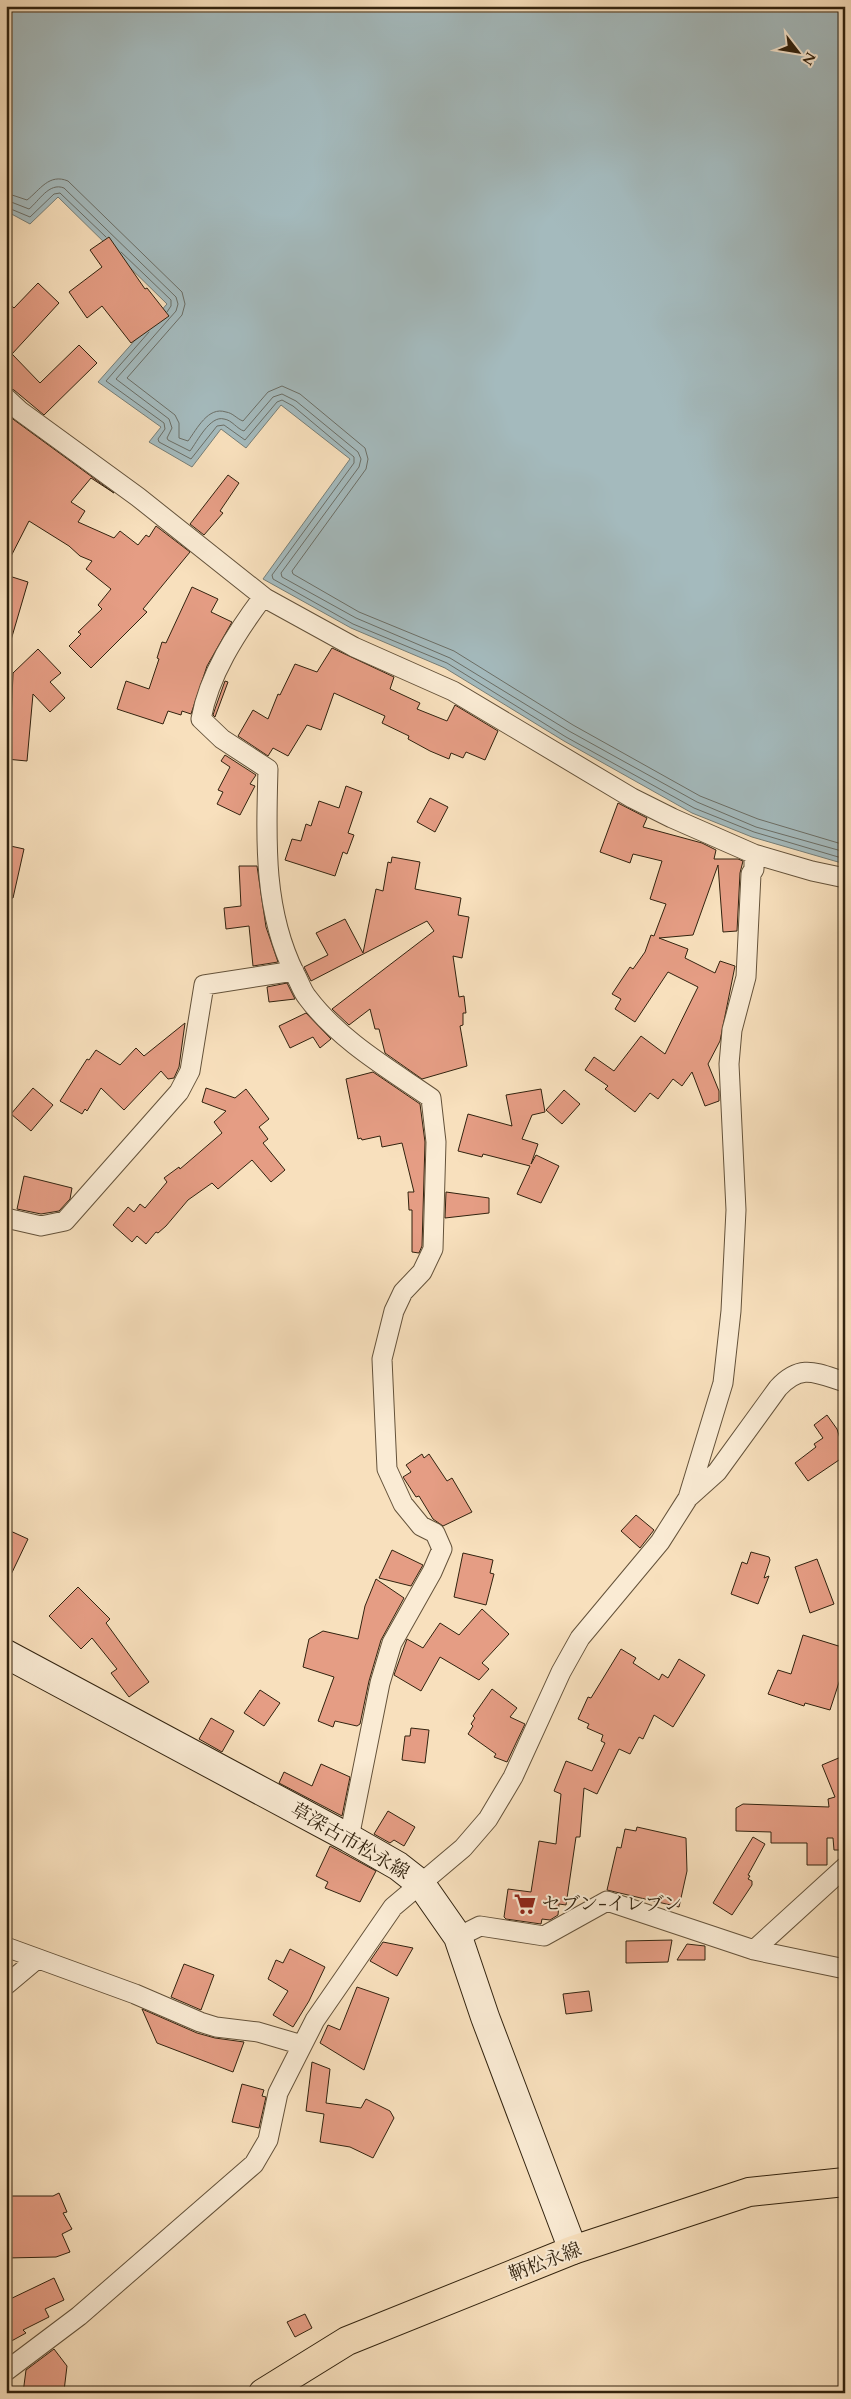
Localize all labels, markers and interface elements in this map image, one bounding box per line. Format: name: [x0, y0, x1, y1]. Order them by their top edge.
north arrow: [774, 28, 824, 78]
text: N: [797, 48, 820, 69]
street label: 草深古市松永線: [286, 1796, 414, 1886]
supermarket icon: セブン-イレブン: [512, 1891, 538, 1917]
place label: セブン-イレブン: [542, 1891, 682, 1917]
street label: 鞆松永線: [505, 2236, 585, 2288]

